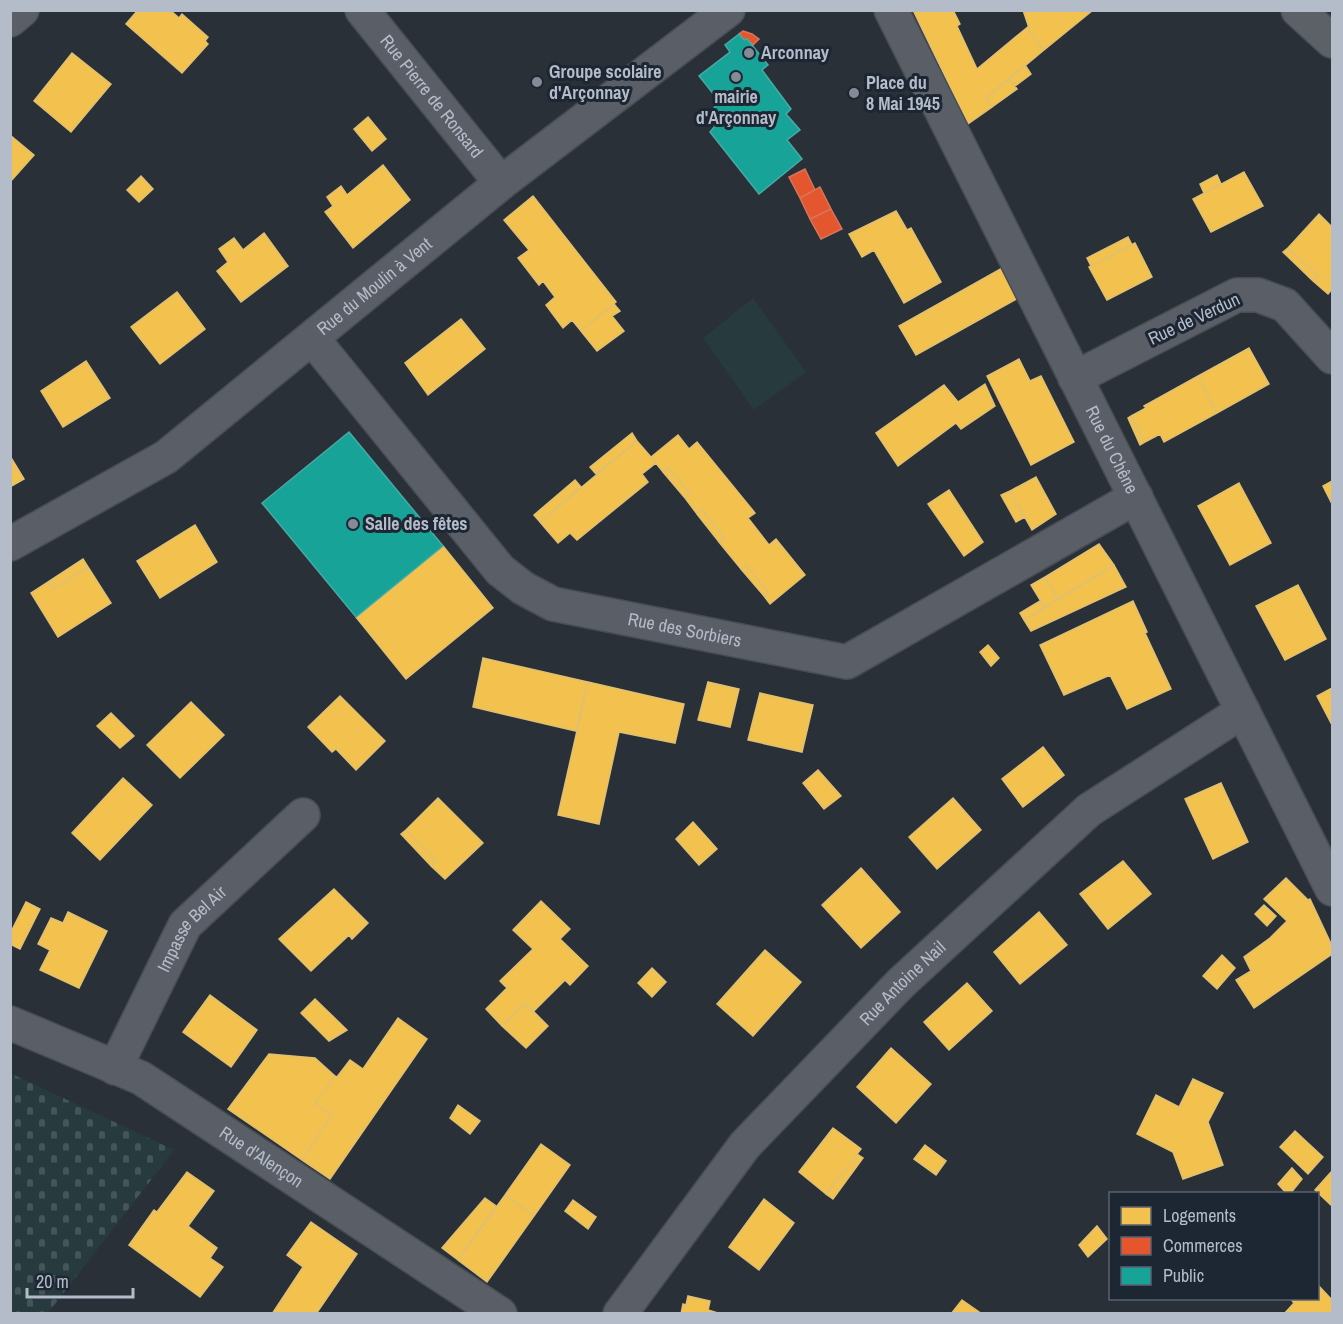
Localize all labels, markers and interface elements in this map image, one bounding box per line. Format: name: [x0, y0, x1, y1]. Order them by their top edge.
street label: Rue Pierre de Ronsard: [375, 29, 489, 163]
place label: Arconnay: [761, 40, 830, 65]
marker: Arconnay: [742, 46, 756, 60]
place label: Groupe scolaire d'Arçonnay: [549, 59, 661, 105]
marker: mairie d'Arçonnay: [729, 70, 743, 84]
place label: Place du 8 Mai 1945: [866, 70, 940, 116]
marker: Groupe scolaire d'Arçonnay: [530, 75, 544, 89]
place label: mairie d'Arçonnay: [696, 84, 777, 130]
marker: Place du 8 Mai 1945: [847, 86, 861, 100]
street label: Rue du Moulin à Vent: [311, 231, 437, 341]
street label: Rue de Verdun: [1144, 286, 1244, 351]
street label: Rue du Chêne: [1080, 401, 1145, 498]
place label: Salle des fêtes: [365, 511, 468, 536]
marker: Salle des fêtes: [346, 517, 360, 531]
street label: Rue des Sorbiers: [626, 606, 744, 653]
street label: Impasse Bel Air: [151, 880, 232, 976]
street label: Rue Antoine Nail: [854, 935, 951, 1031]
street label: Rue d'Alençon: [215, 1120, 308, 1193]
legend: [1109, 1192, 1319, 1300]
text: Logements: [1163, 1203, 1236, 1228]
text: Commerces: [1163, 1233, 1243, 1258]
scale bar: [27, 1261, 134, 1299]
text: Public: [1163, 1263, 1204, 1288]
text: 20 m: [36, 1269, 69, 1294]

